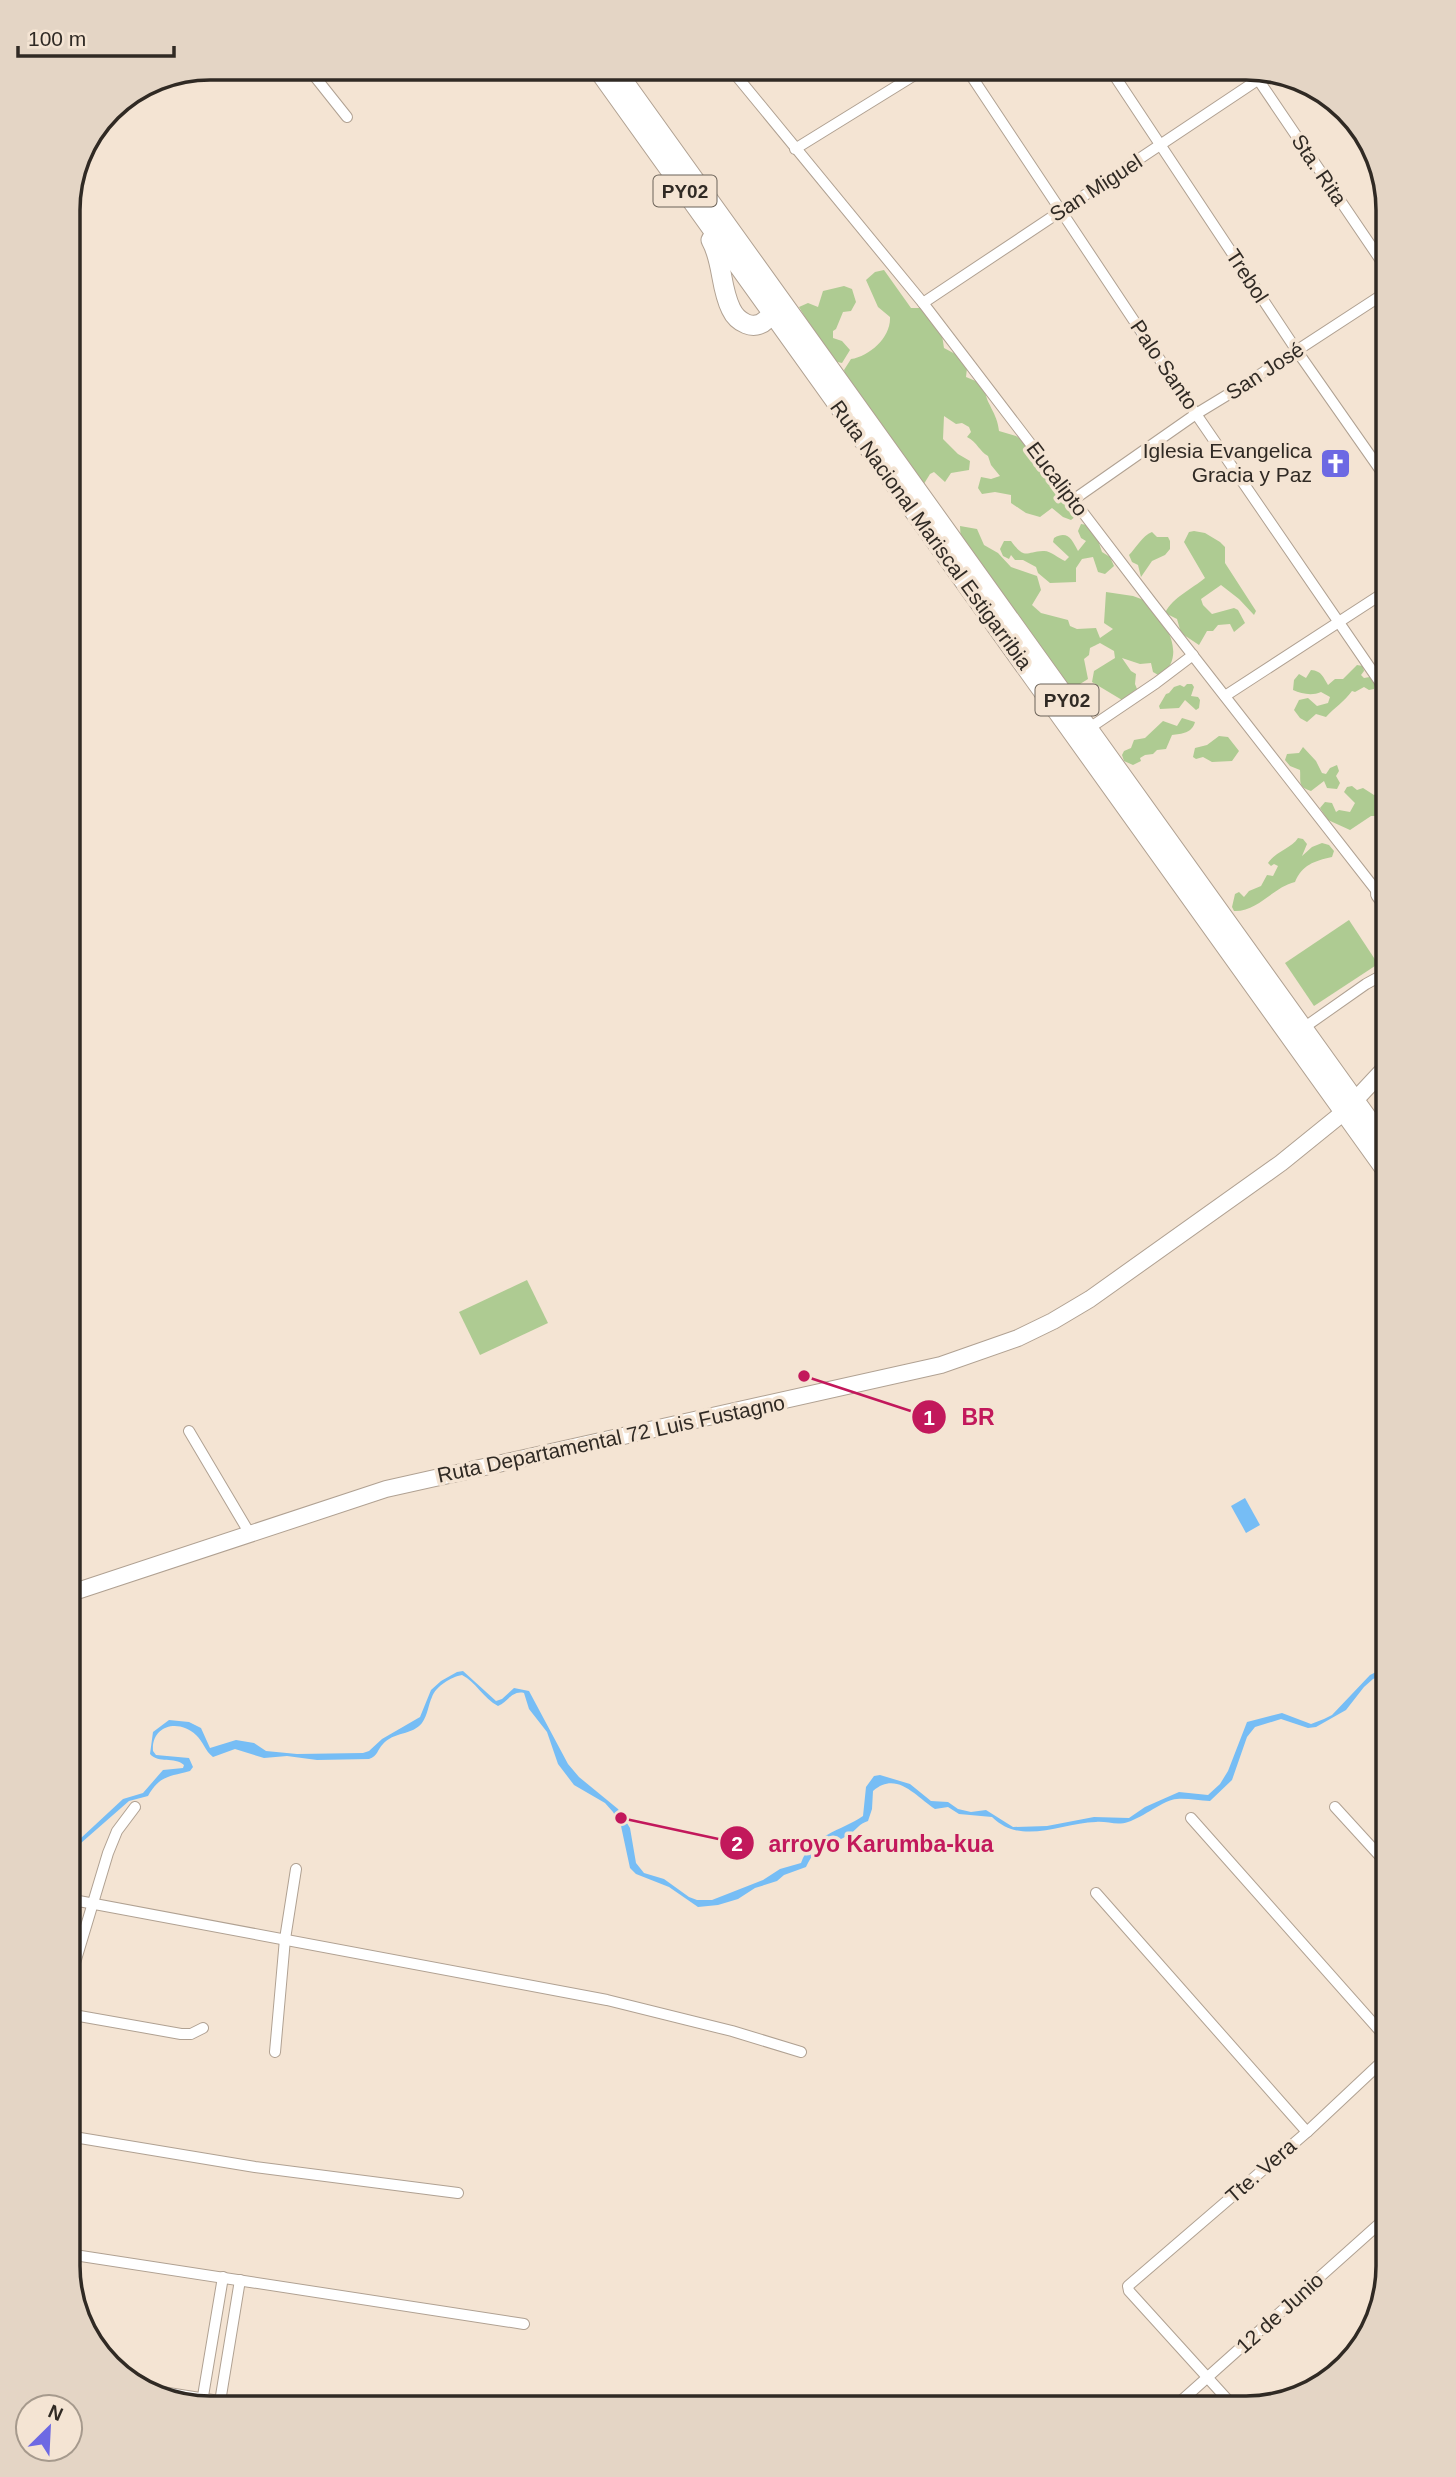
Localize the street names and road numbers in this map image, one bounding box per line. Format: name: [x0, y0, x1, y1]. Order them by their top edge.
street label: Sta. Rita: [1287, 130, 1352, 210]
street label: San Miguel: [1045, 149, 1146, 226]
road number: PY02: [654, 176, 716, 206]
street label: Trebol: [1222, 245, 1273, 307]
street label: Palo Santo: [1126, 316, 1203, 414]
street label: San José: [1222, 337, 1308, 404]
street label: Ruta Nacional Mariscal Estigarribia: [826, 396, 1037, 674]
street label: Eucalipto: [1022, 437, 1093, 520]
road number: PY02: [1036, 684, 1098, 716]
street label: Ruta Departamental 72 Luis Fustagno: [435, 1390, 787, 1487]
street label: Tte. Vera: [1221, 2134, 1301, 2207]
street label: 12 de Junio: [1232, 2268, 1328, 2358]

